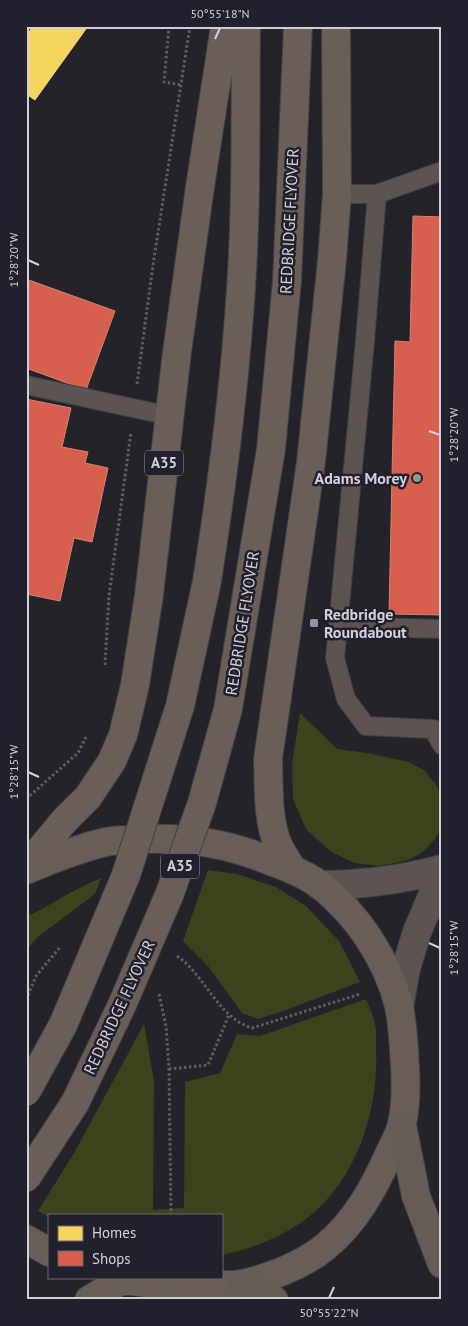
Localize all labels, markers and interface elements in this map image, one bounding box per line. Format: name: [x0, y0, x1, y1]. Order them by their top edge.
text: 50°55'18"N: [190, 6, 250, 21]
street label: REDBRIDGE FLYOVER: [275, 148, 303, 294]
text: 1°28'20"W: [6, 233, 21, 287]
text: 1°28'20"W: [446, 408, 461, 462]
road number: A35: [145, 450, 183, 476]
place label: Adams Morey: [315, 468, 407, 488]
marker: Adams Morey: [411, 472, 423, 484]
street label: REDBRIDGE FLYOVER: [221, 549, 263, 697]
place label: Redbridge Roundabout: [324, 604, 407, 642]
marker: Redbridge Roundabout: [308, 617, 320, 629]
text: 1°28'15"W: [6, 745, 21, 799]
road number: A35: [161, 854, 199, 878]
text: 1°28'15"W: [446, 921, 461, 975]
street label: REDBRIDGE FLYOVER: [79, 937, 159, 1077]
legend: [48, 1214, 222, 1278]
text: Homes: [92, 1223, 136, 1242]
text: Shops: [92, 1249, 131, 1268]
text: 50°55'22"N: [299, 1305, 359, 1320]

